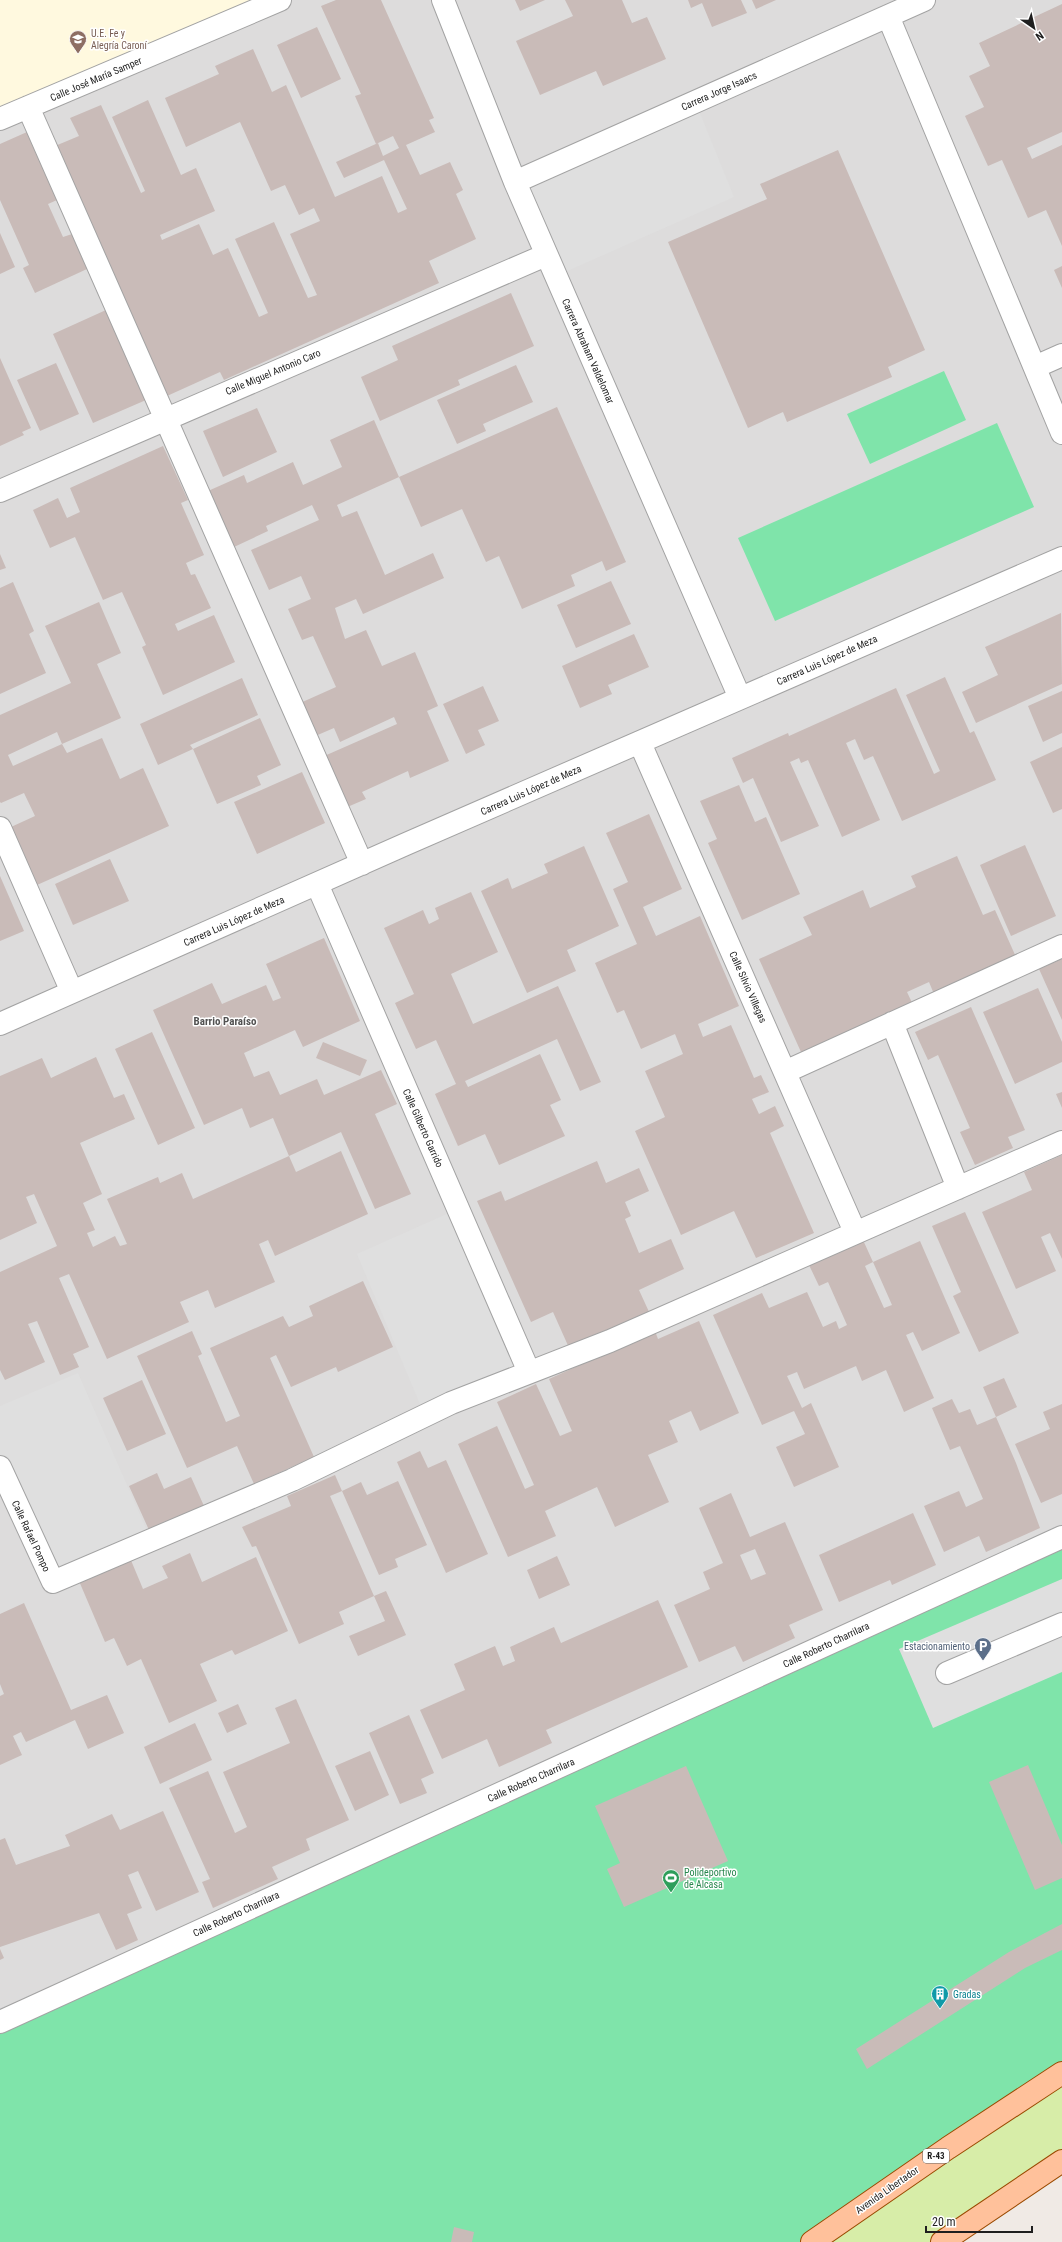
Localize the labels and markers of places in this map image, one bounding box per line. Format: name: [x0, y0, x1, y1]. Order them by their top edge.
place label: U.E. Fe y Alegría Caroní: [91, 28, 147, 51]
school or university icon: U.E. Fe y Alegría Caroní: [68, 29, 88, 54]
parking icon: Estacionamiento: [973, 1636, 993, 1661]
place label: Estacionamiento: [904, 1641, 970, 1652]
place label: Polideportivo de Alcasa: [684, 1867, 736, 1890]
sports icon: Polideportivo de Alcasa: [661, 1868, 681, 1893]
building icon: Gradas: [930, 1984, 950, 2009]
place label: Gradas: [953, 1989, 981, 2000]

